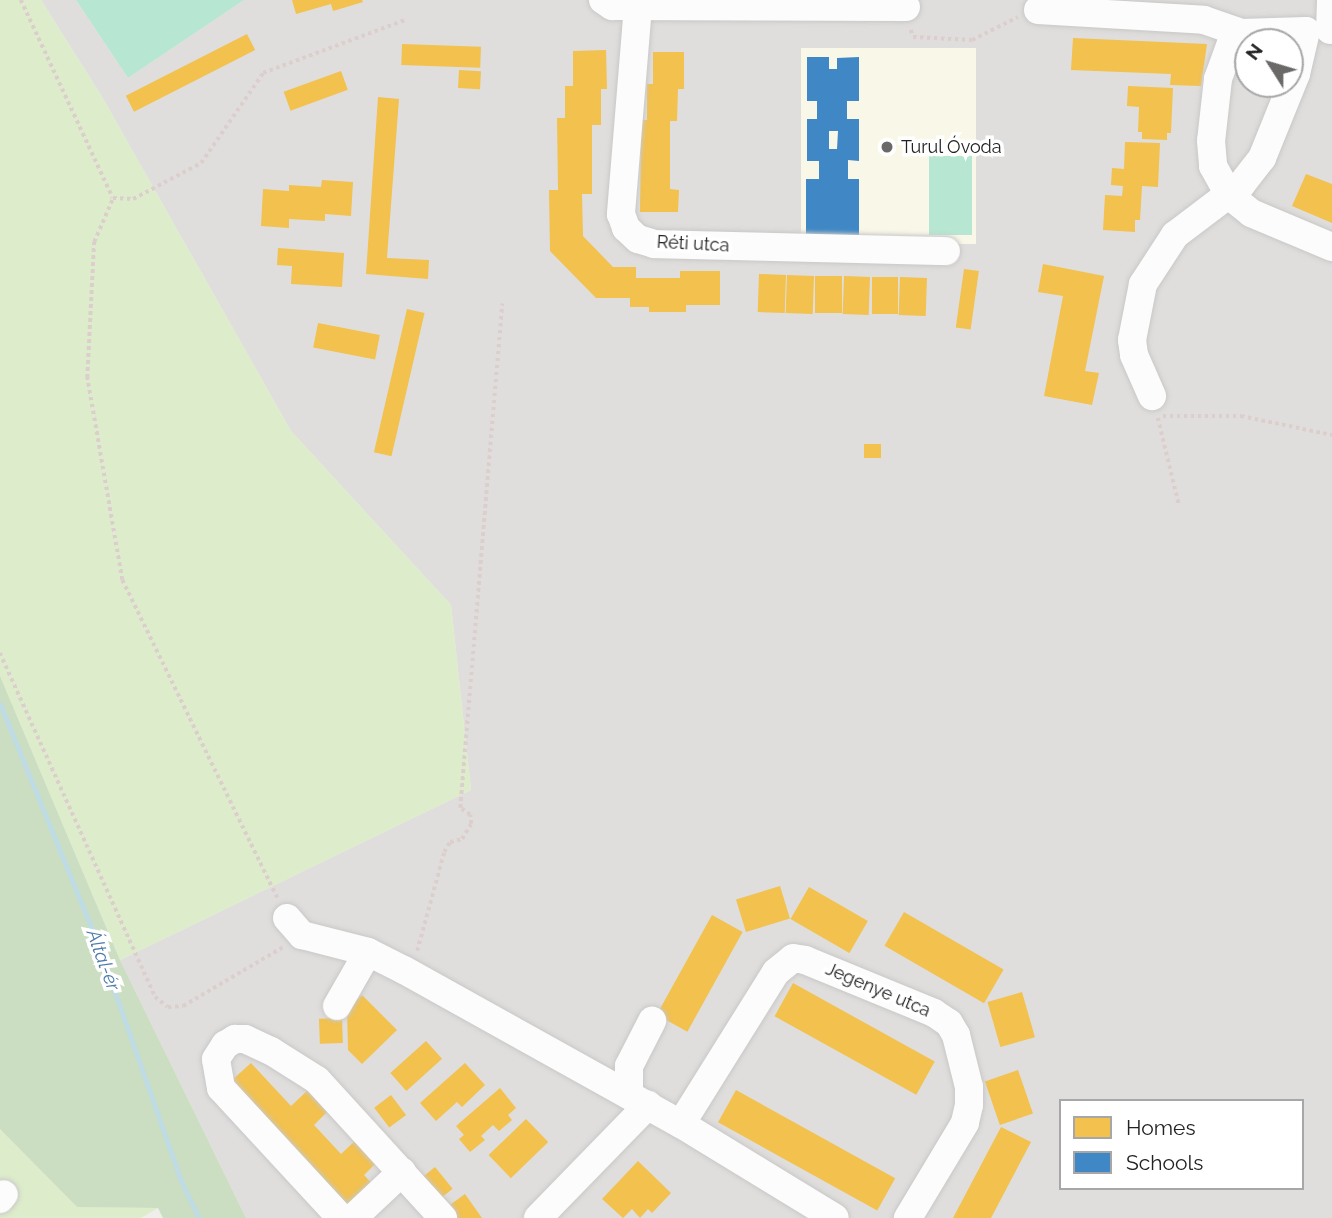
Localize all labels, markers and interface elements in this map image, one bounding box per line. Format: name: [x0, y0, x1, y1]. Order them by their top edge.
north arrow: [1234, 28, 1304, 98]
text: N: [1241, 39, 1267, 64]
place label: Turul Óvoda: [901, 136, 1002, 158]
marker: Turul Óvoda: [879, 139, 895, 155]
street label: Réti utca: [656, 231, 730, 257]
water label: Által-ér: [81, 926, 125, 994]
street label: Jegenye utca: [822, 958, 934, 1022]
legend: [1059, 1099, 1304, 1190]
text: Homes: [1126, 1115, 1196, 1140]
text: Schools: [1126, 1150, 1203, 1175]

